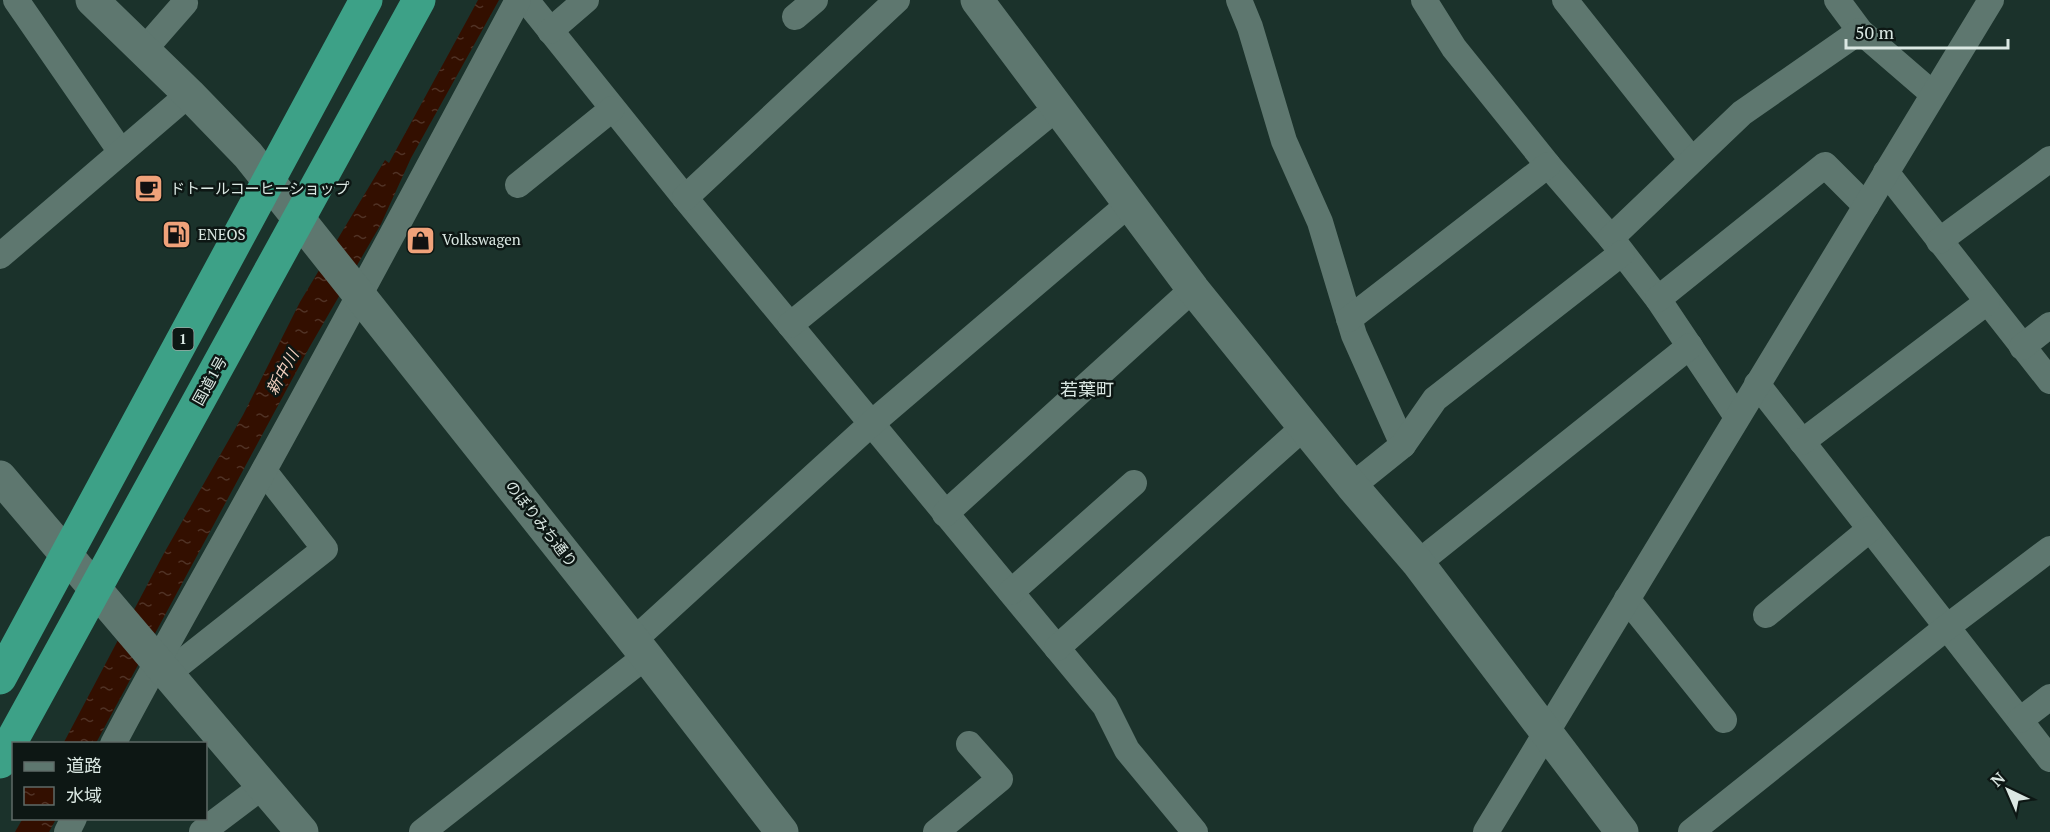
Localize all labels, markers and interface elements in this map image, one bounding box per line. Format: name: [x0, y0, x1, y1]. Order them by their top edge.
scale bar: [1846, 12, 2008, 50]
text: 50 m: [1855, 20, 1895, 44]
cafe icon: ドトールコーヒーショップ: [133, 173, 165, 205]
place label: ドトールコーヒーショップ: [170, 178, 349, 198]
fuel station icon: ENEOS: [161, 219, 193, 251]
place label: ENEOS: [198, 224, 246, 244]
shop icon: Volkswagen: [405, 224, 437, 256]
place label: Volkswagen: [442, 229, 521, 249]
road number: 1: [172, 328, 194, 350]
water label: 新中川: [261, 344, 304, 398]
street label: 国道1号: [188, 352, 231, 409]
district label: 若葉町: [1060, 377, 1114, 401]
street label: のぼりみち通り: [502, 476, 582, 571]
legend: [12, 742, 207, 820]
text: 道路: [66, 753, 102, 777]
north arrow: [1978, 760, 2038, 820]
text: N: [1986, 767, 2010, 791]
text: 水域: [66, 783, 102, 807]

